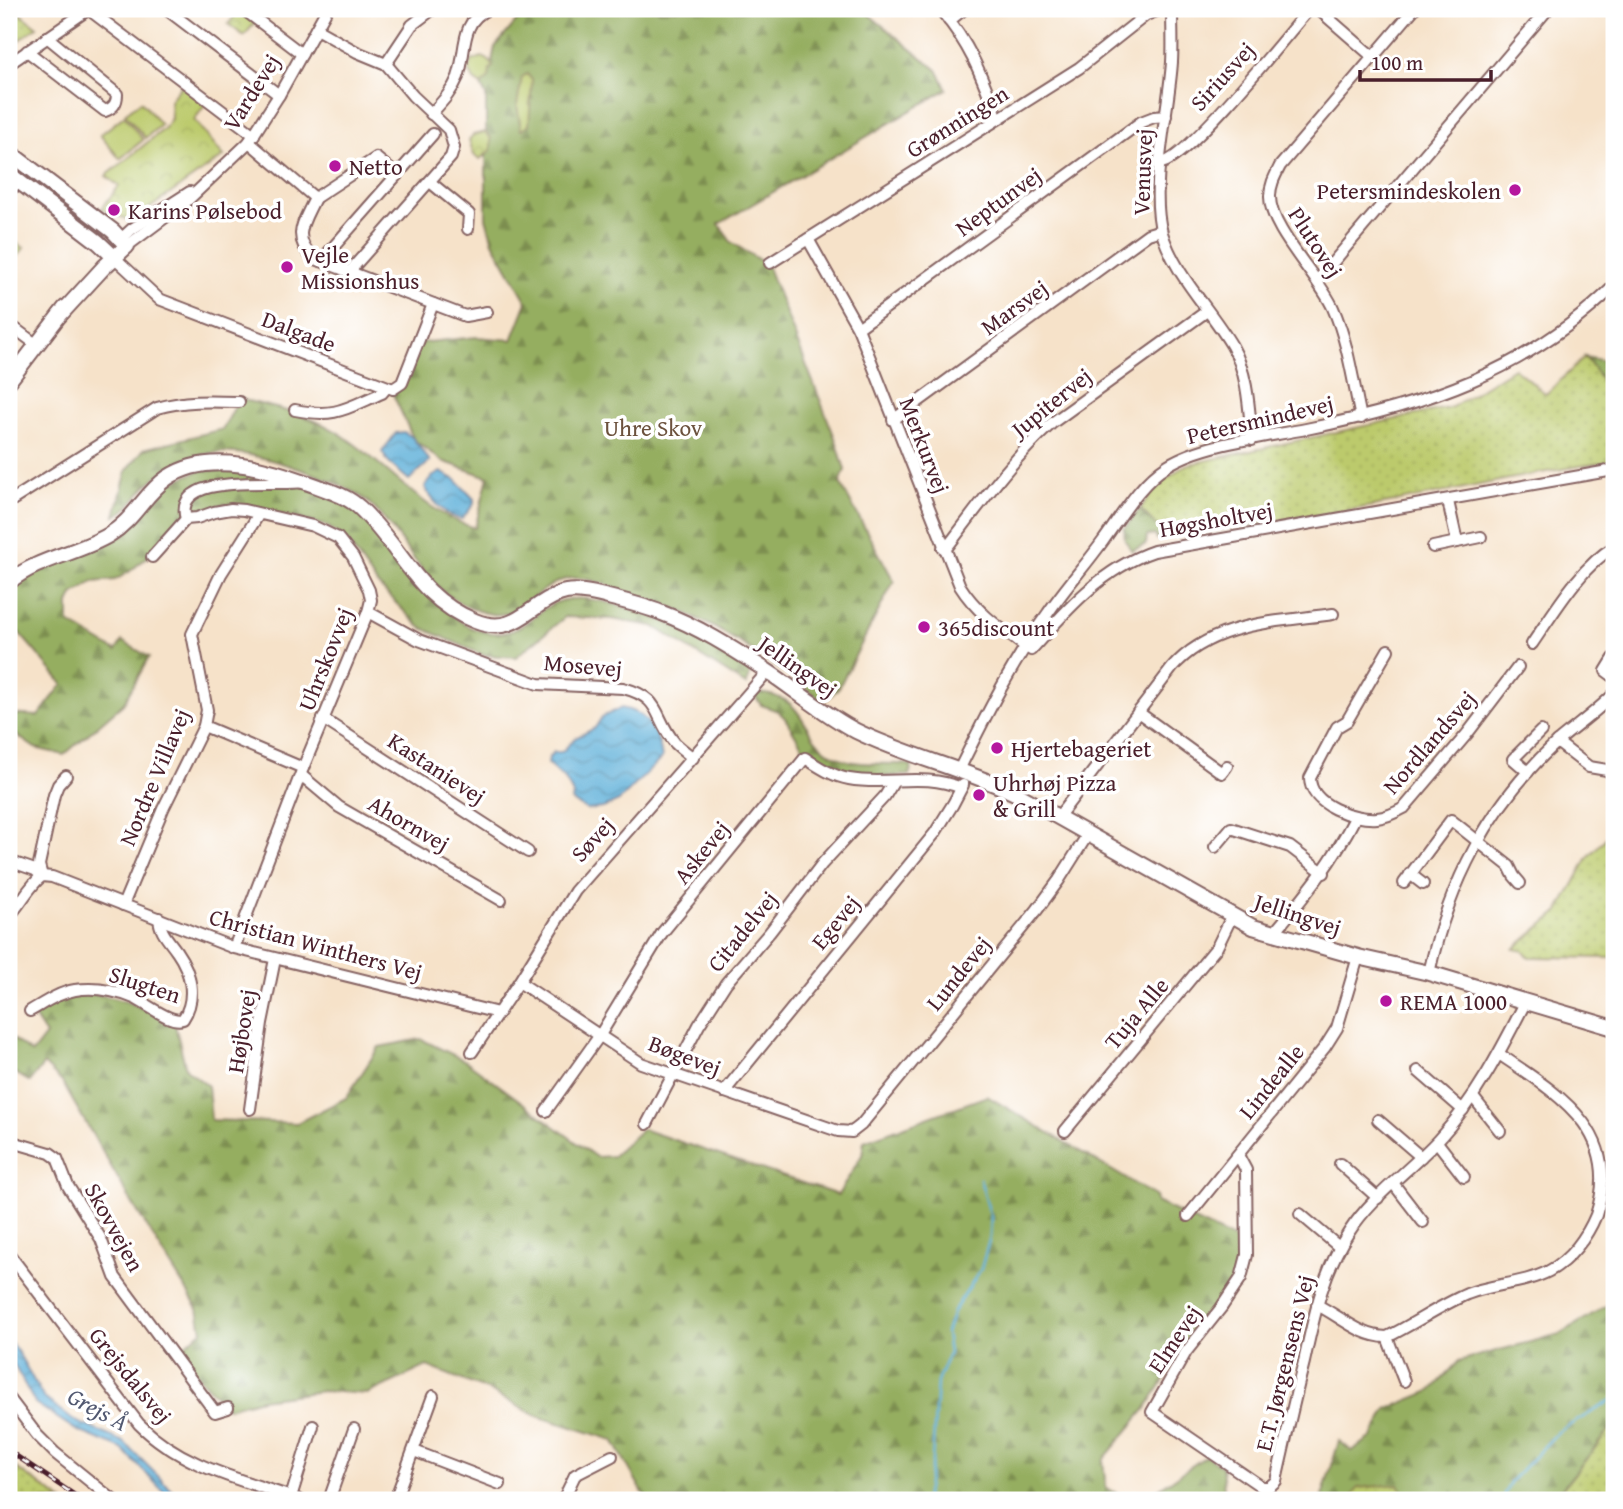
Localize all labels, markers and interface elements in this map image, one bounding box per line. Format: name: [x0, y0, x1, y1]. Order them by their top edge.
street label: Siriusvej: [1182, 34, 1262, 118]
scale bar: [1360, 38, 1492, 82]
street label: Vardevej: [215, 47, 287, 137]
text: 100 m: [1371, 47, 1423, 78]
street label: Grønningen: [899, 76, 1015, 165]
street label: Venusvej: [1124, 128, 1160, 216]
place label: Netto: [349, 150, 403, 183]
marker: Netto: [327, 158, 343, 174]
street label: Neptunvej: [948, 158, 1048, 244]
place label: Petersmindeskolen: [1317, 174, 1501, 207]
marker: Petersmindeskolen: [1507, 182, 1523, 198]
place label: Karins Pølsebod: [128, 194, 283, 227]
street label: Plutovej: [1281, 200, 1351, 284]
marker: Karins Pølsebod: [106, 202, 122, 218]
place label: Vejle Missionshus: [301, 238, 419, 297]
marker: Vejle Missionshus: [279, 259, 295, 275]
street label: Marsvej: [973, 271, 1055, 343]
street label: Dalgade: [257, 302, 341, 360]
street label: Jupitervej: [1001, 359, 1098, 447]
street label: Petersmindevej: [1183, 386, 1337, 452]
street label: Merkurvej: [892, 392, 958, 498]
park label: Uhre Skov: [604, 411, 703, 444]
street label: Høgsholtvej: [1157, 493, 1275, 545]
street label: Uhrskovvej: [289, 603, 361, 715]
place label: 365discount: [938, 611, 1055, 644]
marker: 365discount: [916, 619, 932, 635]
street label: Jellingvej: [749, 625, 844, 705]
street label: Mosevej: [543, 645, 623, 685]
street label: Nordlandsvej: [1375, 683, 1483, 801]
street label: Nordre Villavej: [110, 703, 198, 851]
street label: Kastanievej: [382, 724, 492, 812]
place label: Hjertebageriet: [1011, 732, 1151, 765]
marker: Hjertebageriet: [989, 740, 1005, 756]
place label: Uhrhøj Pizza & Grill: [993, 766, 1116, 825]
street label: Ahornvej: [362, 786, 456, 860]
marker: Uhrhøj Pizza & Grill: [971, 787, 987, 803]
street label: Søvej: [563, 809, 621, 869]
street label: Askevej: [665, 813, 737, 891]
street label: Citadelvej: [699, 884, 785, 978]
street label: Jellingvej: [1247, 884, 1346, 944]
street label: Egevej: [803, 888, 867, 956]
street label: Christian Winthers Vej: [206, 900, 426, 988]
street label: Lundevej: [918, 929, 998, 1017]
street label: Slugten: [105, 957, 185, 1011]
street label: Tuja Alle: [1096, 970, 1176, 1056]
place label: REMA 1000: [1400, 985, 1507, 1018]
street label: Højbovej: [218, 987, 264, 1075]
marker: REMA 1000: [1378, 993, 1394, 1009]
street label: Bøgevej: [644, 1026, 726, 1084]
street label: Lindealle: [1230, 1036, 1312, 1126]
street label: Skovvejen: [77, 1177, 153, 1277]
street label: E.T. Jørgensens Vej: [1246, 1271, 1322, 1455]
street label: Elmevej: [1139, 1298, 1209, 1380]
street label: Grejsdalsvej: [82, 1320, 180, 1430]
water label: Grejs Å: [62, 1379, 134, 1439]

